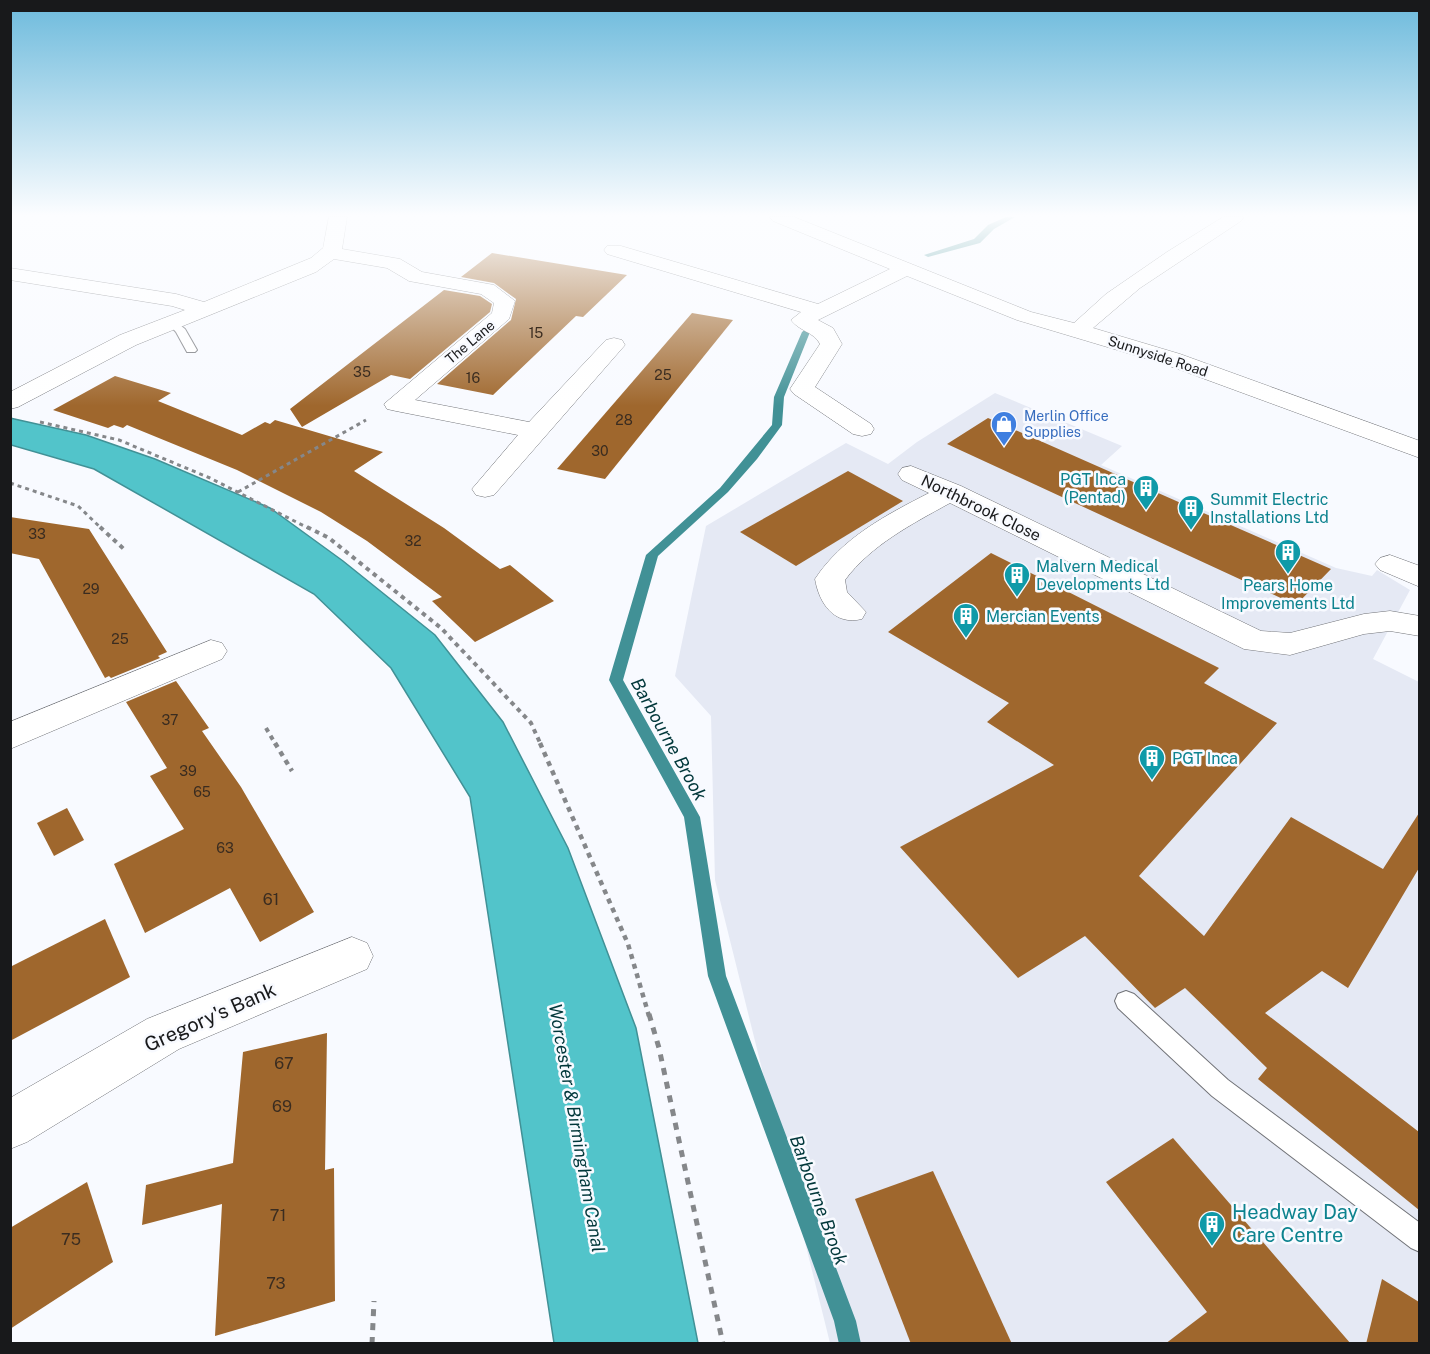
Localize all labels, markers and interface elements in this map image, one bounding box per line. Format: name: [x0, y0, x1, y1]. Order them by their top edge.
street label: The Lane: [442, 317, 498, 367]
house number: 15: [529, 325, 543, 341]
street label: Sunnyside Road: [1106, 332, 1210, 380]
house number: 35: [353, 364, 371, 380]
house number: 25: [654, 367, 672, 383]
house number: 16: [466, 370, 480, 386]
place label: Merlin Office Supplies: [1024, 408, 1109, 440]
shop icon: Merlin Office Supplies: [989, 409, 1019, 447]
house number: 28: [615, 412, 633, 428]
house number: 30: [591, 443, 609, 459]
place label: PGT Inca (Pentad): [1060, 470, 1126, 507]
street label: Northbrook Close: [918, 471, 1044, 545]
building icon: PGT Inca (Pentad): [1131, 473, 1161, 511]
place label: Summit Electric Installations Ltd: [1210, 490, 1329, 527]
building icon: Summit Electric Installations Ltd: [1176, 493, 1206, 531]
house number: 33: [28, 526, 46, 542]
house number: 32: [404, 533, 422, 549]
building icon: Pears Home Improvements Ltd: [1273, 537, 1303, 575]
place label: Malvern Medical Developments Ltd: [1036, 557, 1170, 594]
building icon: Malvern Medical Developments Ltd: [1002, 560, 1032, 598]
place label: Pears Home Improvements Ltd: [1221, 576, 1355, 613]
house number: 29: [82, 581, 100, 597]
building icon: Mercian Events: [951, 601, 981, 639]
place label: Mercian Events: [986, 607, 1100, 626]
house number: 25: [111, 631, 129, 647]
water label: Barbourne Brook: [627, 674, 711, 804]
house number: 37: [162, 712, 178, 728]
building icon: PGT Inca: [1137, 743, 1167, 781]
place label: PGT Inca: [1172, 749, 1238, 768]
house number: 39: [179, 763, 197, 779]
house number: 65: [193, 784, 211, 800]
house number: 63: [216, 840, 234, 856]
house number: 61: [263, 890, 279, 909]
street label: Gregory's Bank: [140, 977, 280, 1057]
water label: Worcester & Birmingham Canal: [545, 1002, 609, 1254]
house number: 67: [274, 1054, 294, 1073]
house number: 69: [272, 1097, 292, 1116]
water label: Barbourne Brook: [786, 1132, 852, 1268]
place label: Headway Day Care Centre: [1232, 1200, 1359, 1247]
house number: 71: [270, 1206, 286, 1225]
building icon: Headway Day Care Centre: [1197, 1209, 1227, 1247]
house number: 75: [61, 1230, 81, 1249]
house number: 73: [266, 1274, 286, 1293]

